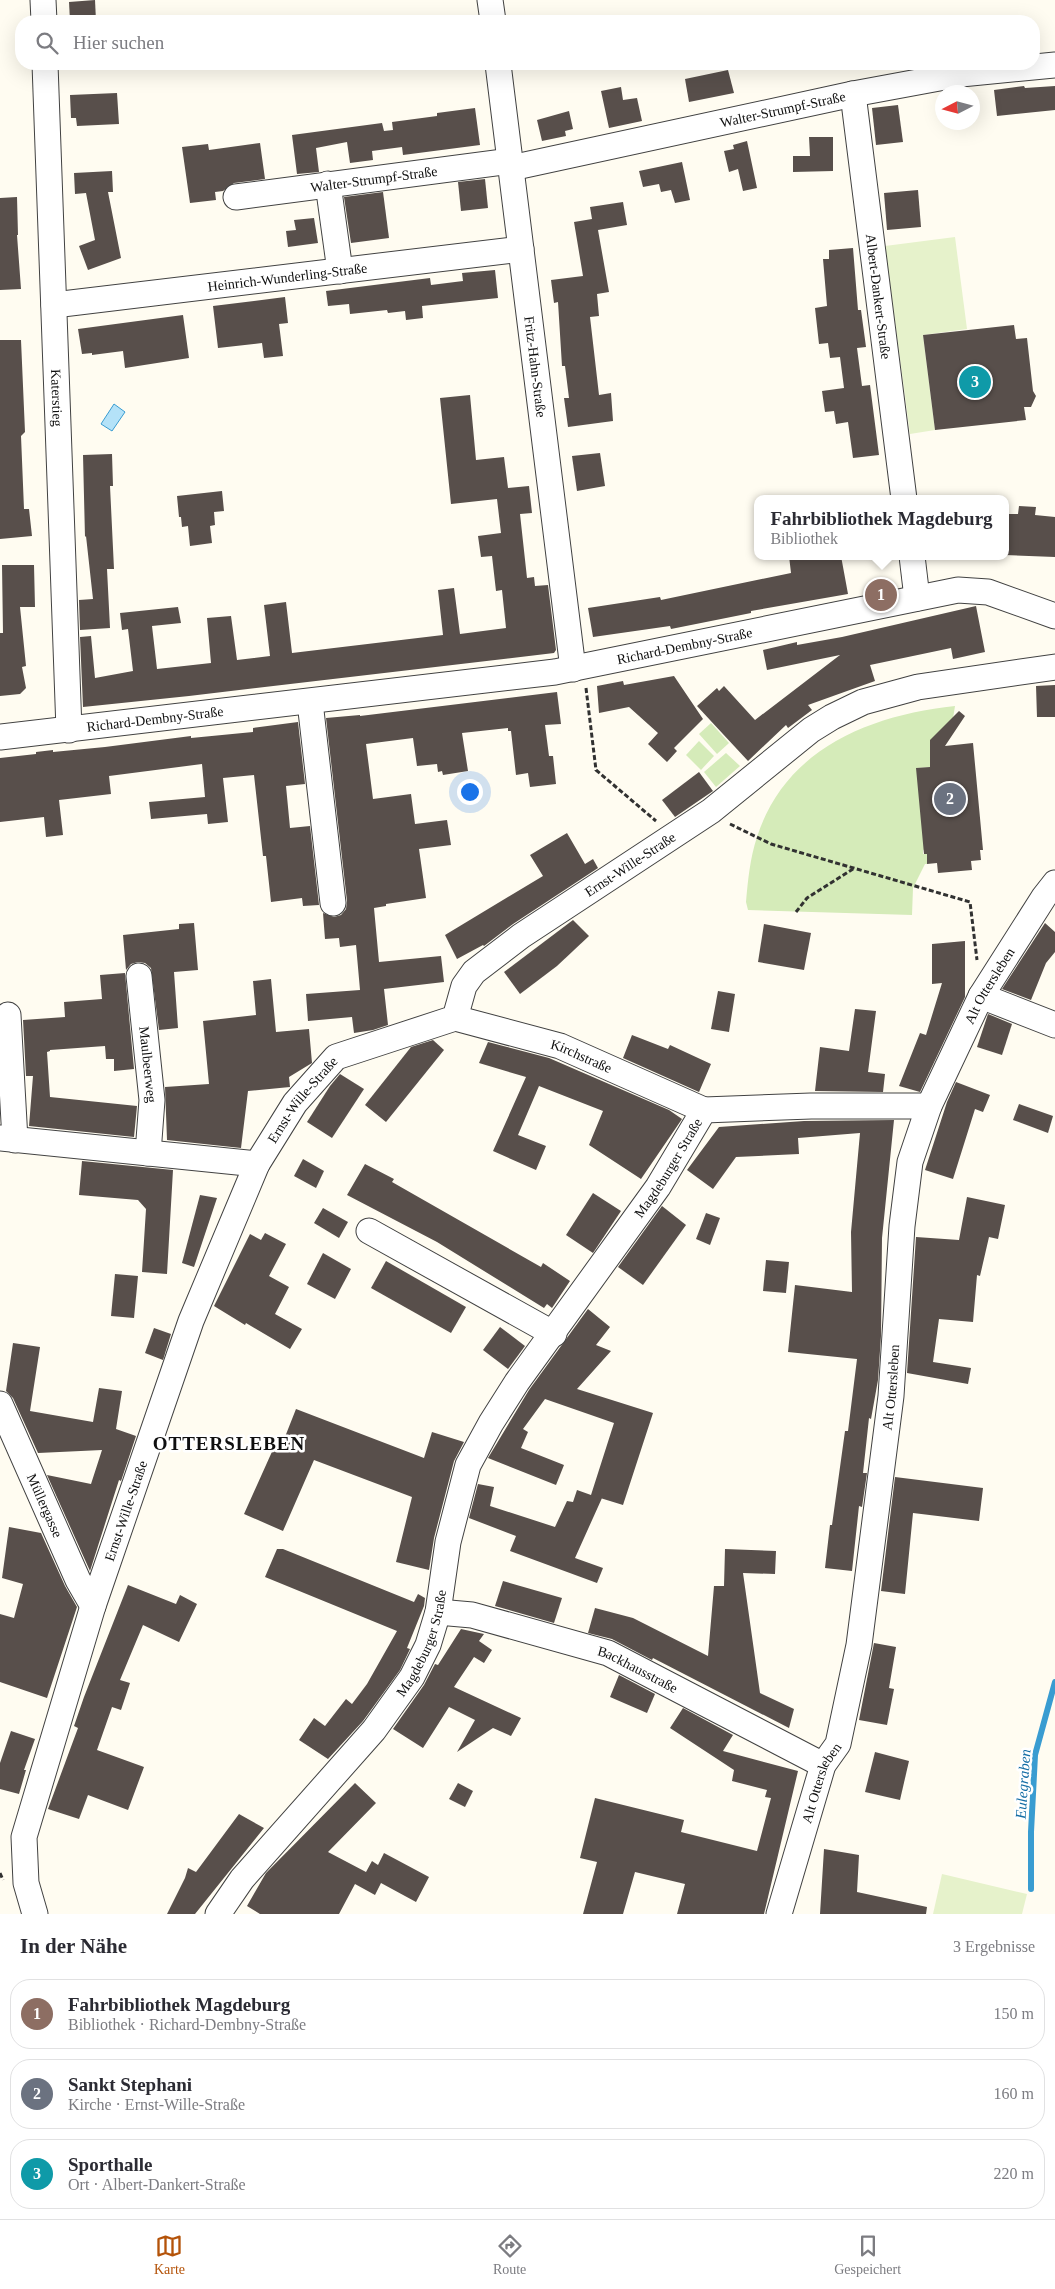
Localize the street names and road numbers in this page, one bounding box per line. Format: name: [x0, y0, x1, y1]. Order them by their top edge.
street label: Walter-Strumpf-Straße: [719, 89, 847, 131]
street label: Walter-Strumpf-Straße: [310, 164, 438, 195]
street label: Albert-Dankert-Straße: [863, 233, 893, 360]
street label: Heinrich-Wunderling-Straße: [207, 261, 368, 295]
street label: Fritz-Hahn-Straße: [521, 315, 549, 418]
street label: Katerstieg: [48, 369, 65, 427]
street label: Richard-Dembny-Straße: [616, 625, 754, 667]
street label: Richard-Dembny-Straße: [86, 704, 224, 735]
street label: Ernst-Wille-Straße: [582, 829, 678, 900]
street label: Alt Ottersleben: [962, 945, 1018, 1027]
street label: Maulbeerweg: [136, 1025, 159, 1104]
street label: Kirchstraße: [549, 1037, 614, 1076]
street label: Ernst-Wille-Straße: [265, 1054, 341, 1146]
street label: Magdeburger Straße: [631, 1116, 705, 1221]
street label: Alt Ottersleben: [880, 1344, 902, 1431]
street label: Ernst-Wille-Straße: [102, 1459, 150, 1563]
street label: Müllergasse: [24, 1471, 65, 1540]
street label: Magdeburger Straße: [394, 1589, 449, 1700]
street label: Backhausstraße: [596, 1643, 680, 1696]
street label: Alt Ottersleben: [799, 1740, 844, 1825]

